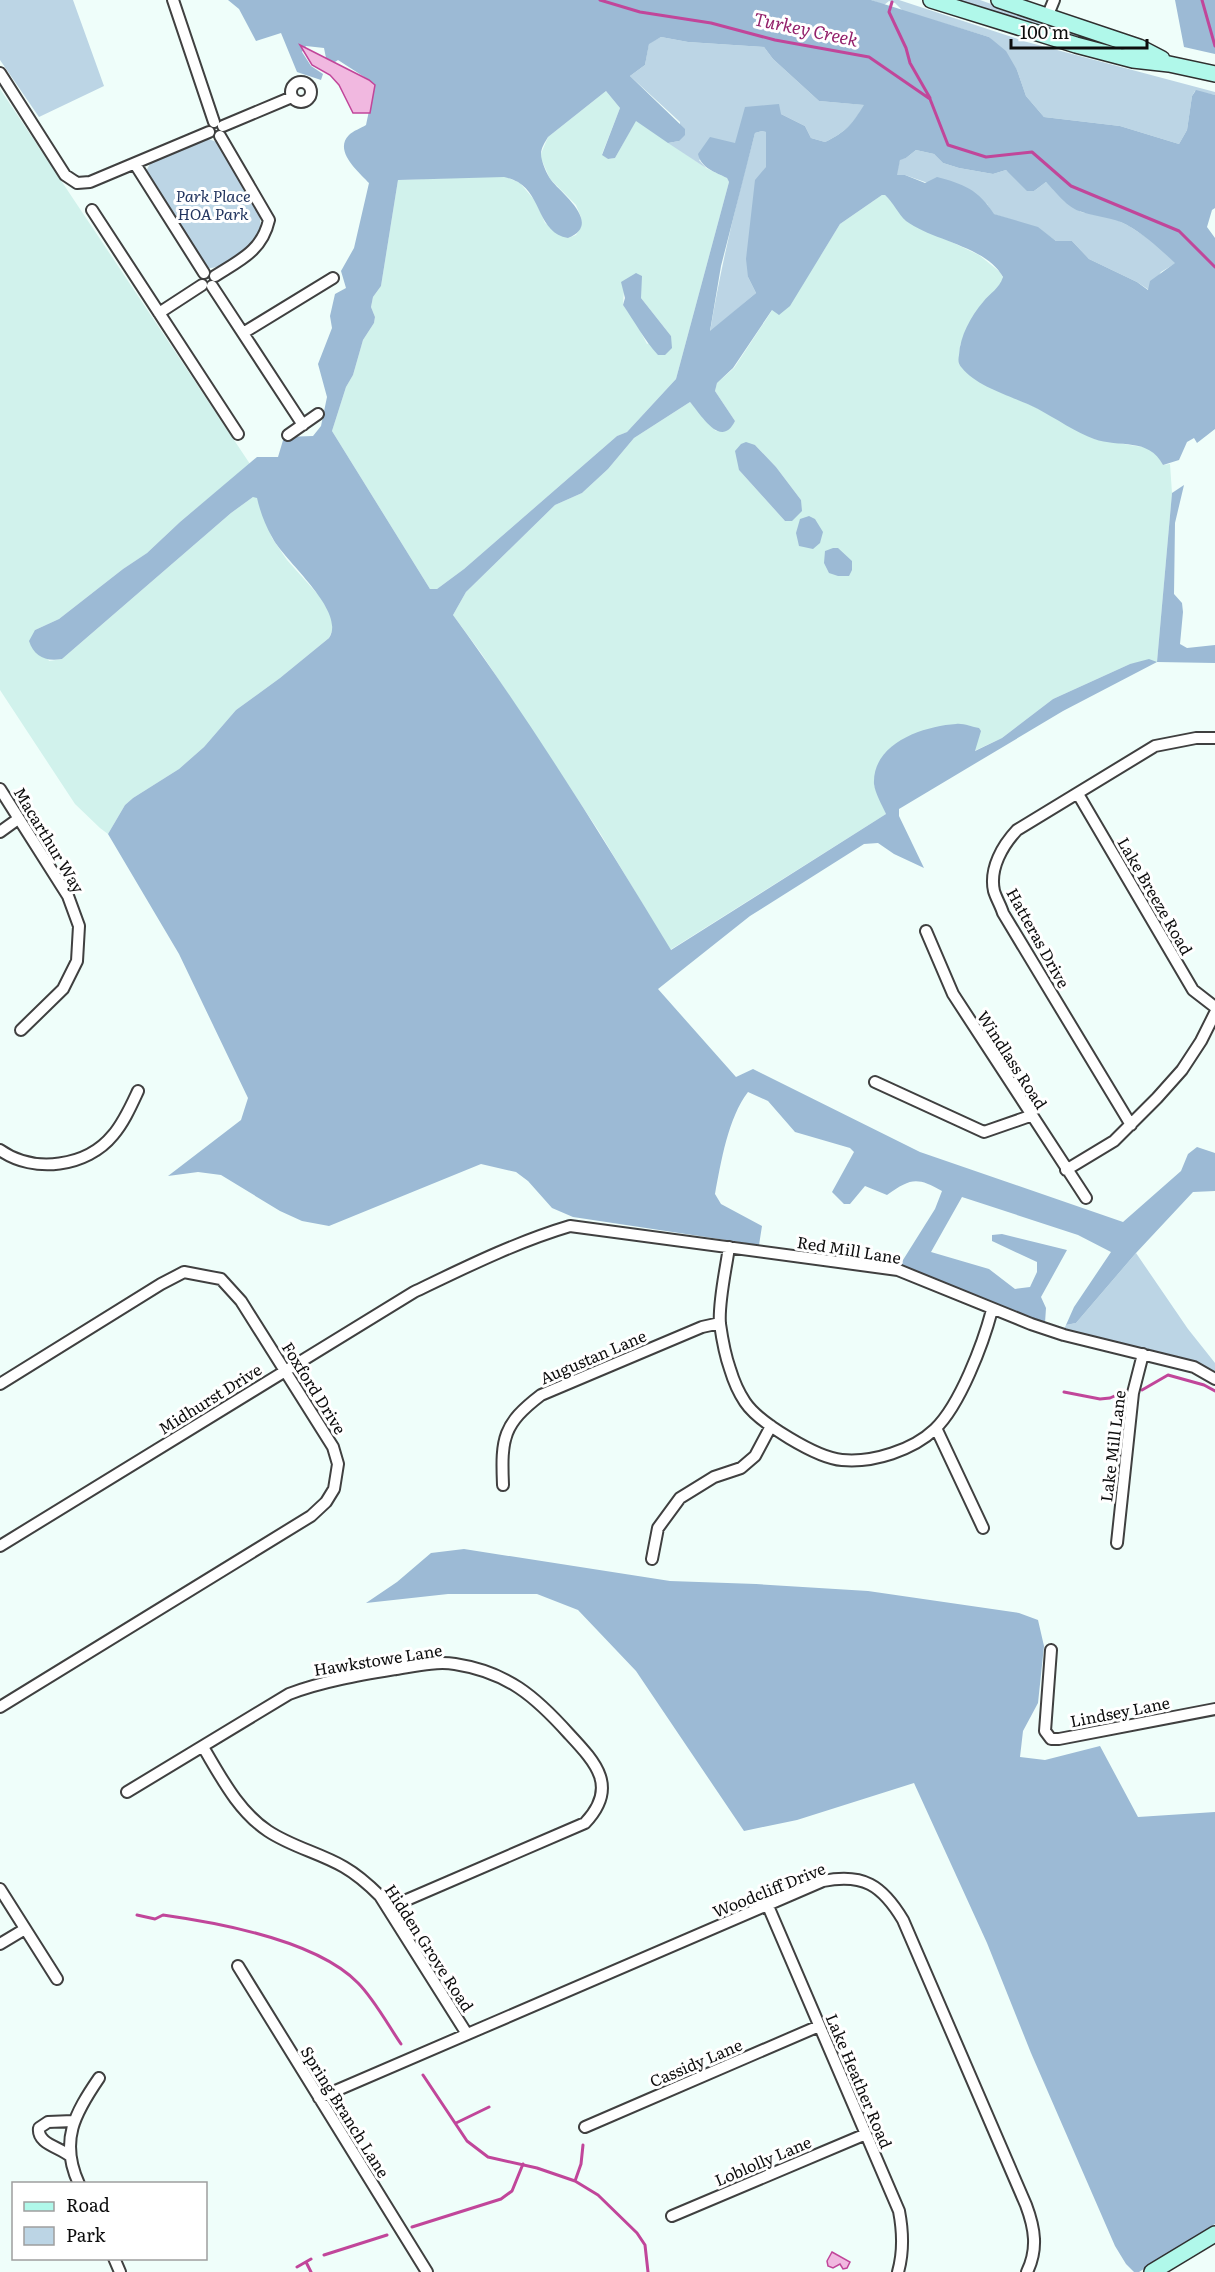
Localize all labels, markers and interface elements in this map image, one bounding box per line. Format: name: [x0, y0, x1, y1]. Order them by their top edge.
water label: Turkey Creek: [752, 4, 861, 53]
scale bar: [1011, 12, 1148, 50]
text: 100 m: [1020, 18, 1069, 45]
park label: Park Place HOA Park: [175, 183, 251, 225]
street label: Macarthur Way: [9, 782, 91, 898]
street label: Lake Breeze Road: [1112, 832, 1199, 959]
street label: Hatteras Drive: [1001, 883, 1076, 992]
street label: Windlass Road: [972, 1006, 1054, 1114]
street label: Red Mill Lane: [795, 1229, 903, 1269]
street label: Augustan Lane: [536, 1323, 650, 1389]
street label: Foxford Drive: [277, 1337, 353, 1438]
street label: Midhurst Drive: [153, 1357, 266, 1440]
street label: Lake Mill Lane: [1093, 1389, 1131, 1503]
street label: Hawkstowe Lane: [312, 1637, 444, 1681]
street label: Lindsey Lane: [1068, 1690, 1172, 1732]
street label: Woodcliff Drive: [709, 1856, 829, 1923]
street label: Hidden Grove Road: [379, 1879, 480, 2016]
street label: Lake Heather Road: [821, 2010, 899, 2152]
street label: Cassidy Lane: [646, 2032, 746, 2092]
street label: Spring Branch Lane: [296, 2041, 396, 2182]
street label: Loblolly Lane: [711, 2129, 815, 2191]
legend: [12, 2182, 207, 2260]
text: Road: [66, 2191, 110, 2218]
text: Park: [66, 2221, 107, 2248]

